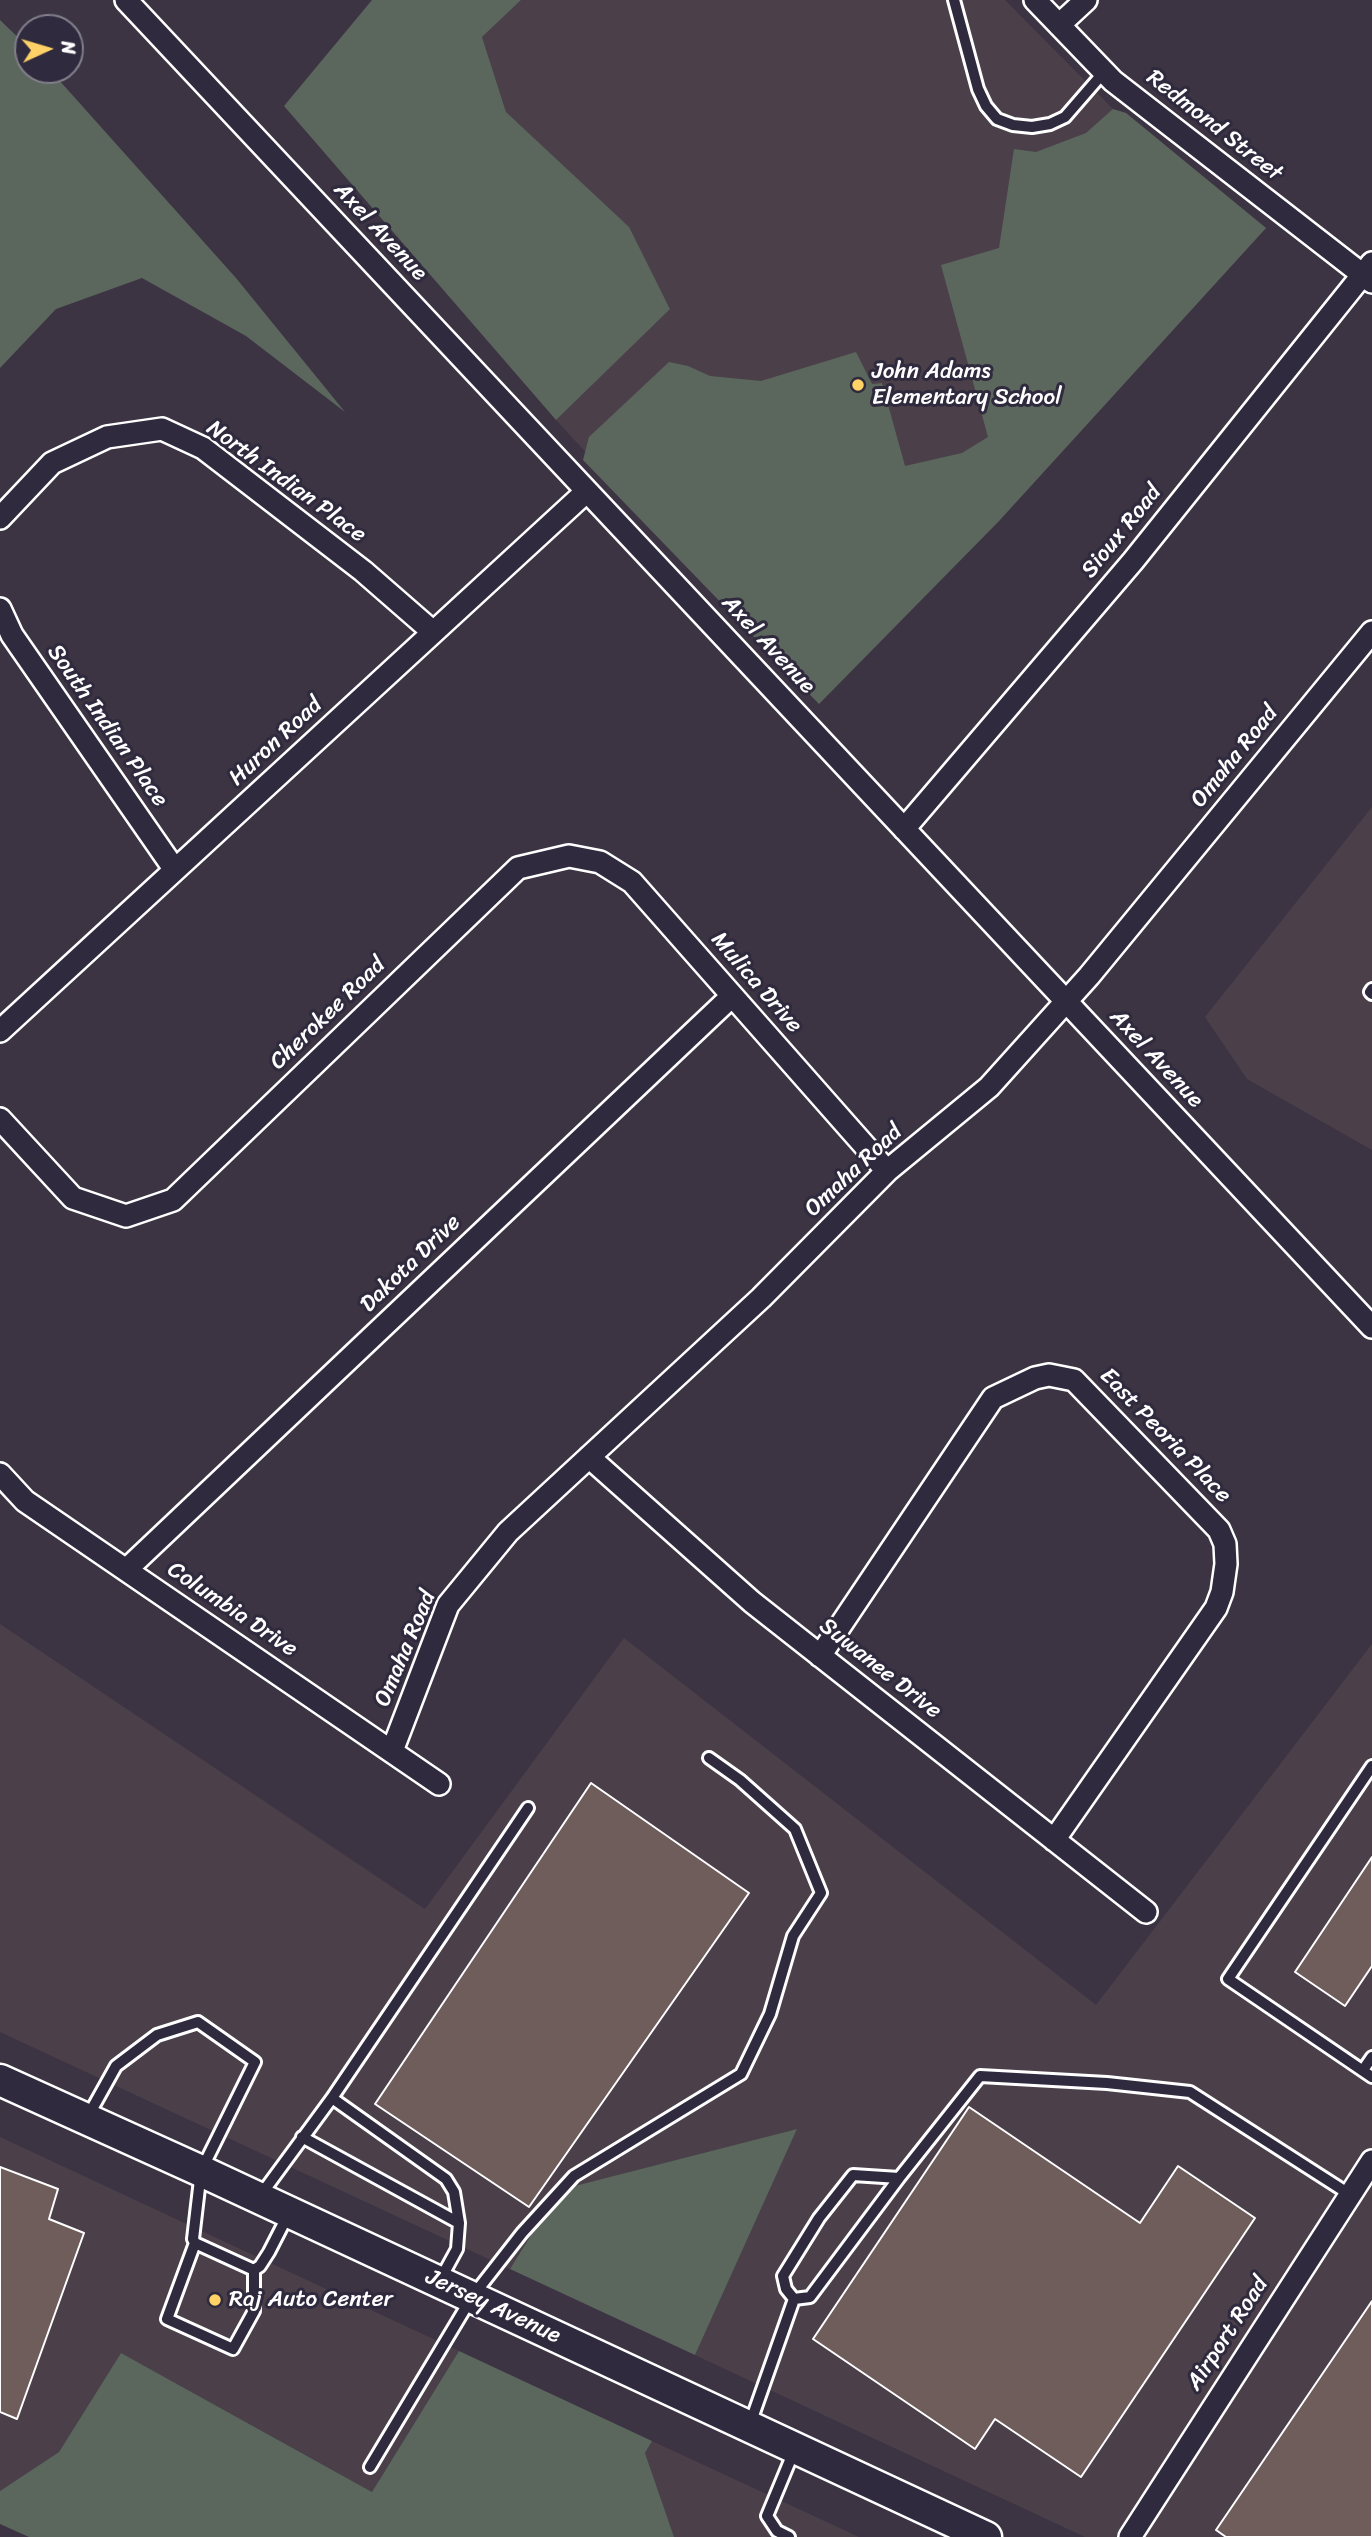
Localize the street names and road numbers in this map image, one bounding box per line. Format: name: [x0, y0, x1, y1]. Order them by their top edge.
street label: Redmond Street: [1141, 64, 1287, 188]
street label: Axel Avenue: [327, 177, 433, 287]
street label: North Indian Place: [201, 415, 371, 549]
street label: Sioux Road: [1076, 480, 1168, 584]
street label: Axel Avenue: [715, 590, 821, 700]
street label: South Indian Place: [41, 639, 173, 813]
street label: Huron Road: [224, 692, 328, 792]
street label: Omaha Road: [1186, 701, 1284, 813]
street label: Mulica Drive: [705, 927, 807, 1039]
street label: Cherokee Road: [265, 952, 391, 1076]
street label: Axel Avenue: [1103, 1004, 1209, 1114]
street label: Omaha Road: [800, 1119, 908, 1223]
street label: Dakota Drive: [355, 1209, 467, 1319]
street label: East Peoria Place: [1094, 1363, 1236, 1509]
street label: Columbia Drive: [162, 1556, 302, 1664]
street label: Omaha Road: [369, 1587, 443, 1711]
street label: Suwanee Drive: [813, 1613, 947, 1725]
street label: Jersey Avenue: [421, 2264, 565, 2350]
street label: Airport Road: [1181, 2272, 1275, 2396]

